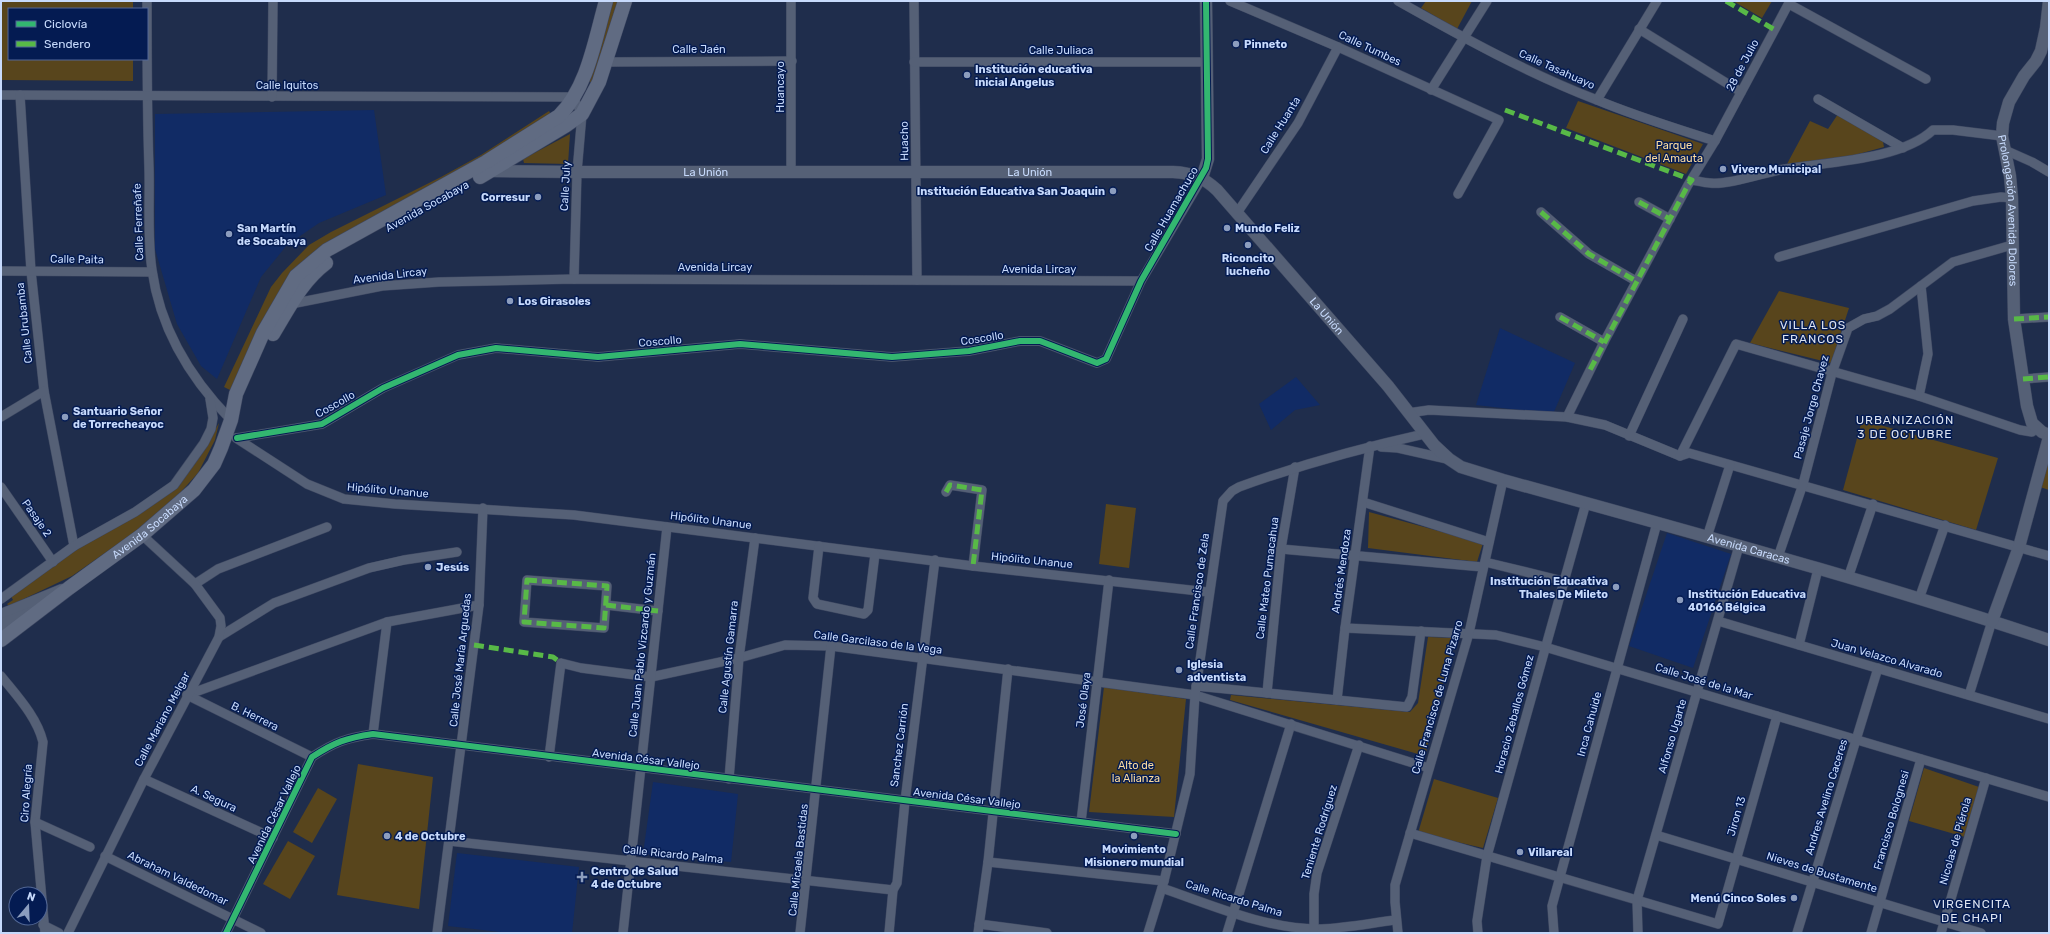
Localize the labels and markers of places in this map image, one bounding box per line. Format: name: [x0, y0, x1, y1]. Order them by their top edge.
place label: Pinneto: [1244, 38, 1287, 51]
marker: Pinneto: [1231, 39, 1241, 49]
place label: Institución educativa inicial Angelus: [975, 63, 1092, 89]
marker: Institución educativa inicial Angelus: [962, 70, 972, 80]
place label: Vivero Municipal: [1731, 163, 1821, 176]
marker: Vivero Municipal: [1718, 164, 1728, 174]
place label: Institución Educativa San Joaquin: [917, 185, 1105, 198]
marker: Institución Educativa San Joaquin: [1108, 186, 1118, 196]
place label: Corresur: [481, 191, 530, 204]
marker: Corresur: [533, 192, 543, 202]
place label: San Martín de Socabaya: [237, 222, 306, 248]
place label: Mundo Feliz: [1235, 222, 1300, 235]
marker: Mundo Feliz: [1222, 223, 1232, 233]
marker: San Martín de Socabaya: [224, 229, 234, 239]
marker: Riconcito lucheño: [1243, 240, 1253, 250]
place label: Riconcito lucheño: [1222, 252, 1275, 278]
place label: Los Girasoles: [518, 295, 591, 308]
marker: Los Girasoles: [505, 296, 515, 306]
place label: Santuario Señor de Torrecheayoc: [73, 405, 164, 431]
marker: Santuario Señor de Torrecheayoc: [60, 412, 70, 422]
place label: Jesús: [436, 561, 469, 574]
marker: Jesús: [423, 562, 433, 572]
place label: Institución Educativa Thales De Mileto: [1490, 575, 1608, 601]
marker: Institución Educativa Thales De Mileto: [1611, 582, 1621, 592]
place label: Institución Educativa 40166 Bélgica: [1688, 588, 1806, 614]
marker: Institución Educativa 40166 Bélgica: [1675, 595, 1685, 605]
place label: Iglesia adventista: [1187, 658, 1246, 684]
marker: Iglesia adventista: [1174, 665, 1184, 675]
place label: 4 de Octubre: [395, 830, 466, 843]
marker: 4 de Octubre: [382, 831, 392, 841]
marker: Movimiento Misionero mundial: [1129, 831, 1139, 841]
place label: Movimiento Misionero mundial: [1084, 843, 1184, 869]
place label: Villareal: [1528, 846, 1573, 859]
marker: Villareal: [1515, 847, 1525, 857]
place label: Centro de Salud 4 de Octubre: [591, 865, 678, 891]
marker: Centro de Salud 4 de Octubre: [576, 871, 588, 883]
place label: Menú Cinco Soles: [1691, 892, 1786, 905]
marker: Menú Cinco Soles: [1789, 893, 1799, 903]

